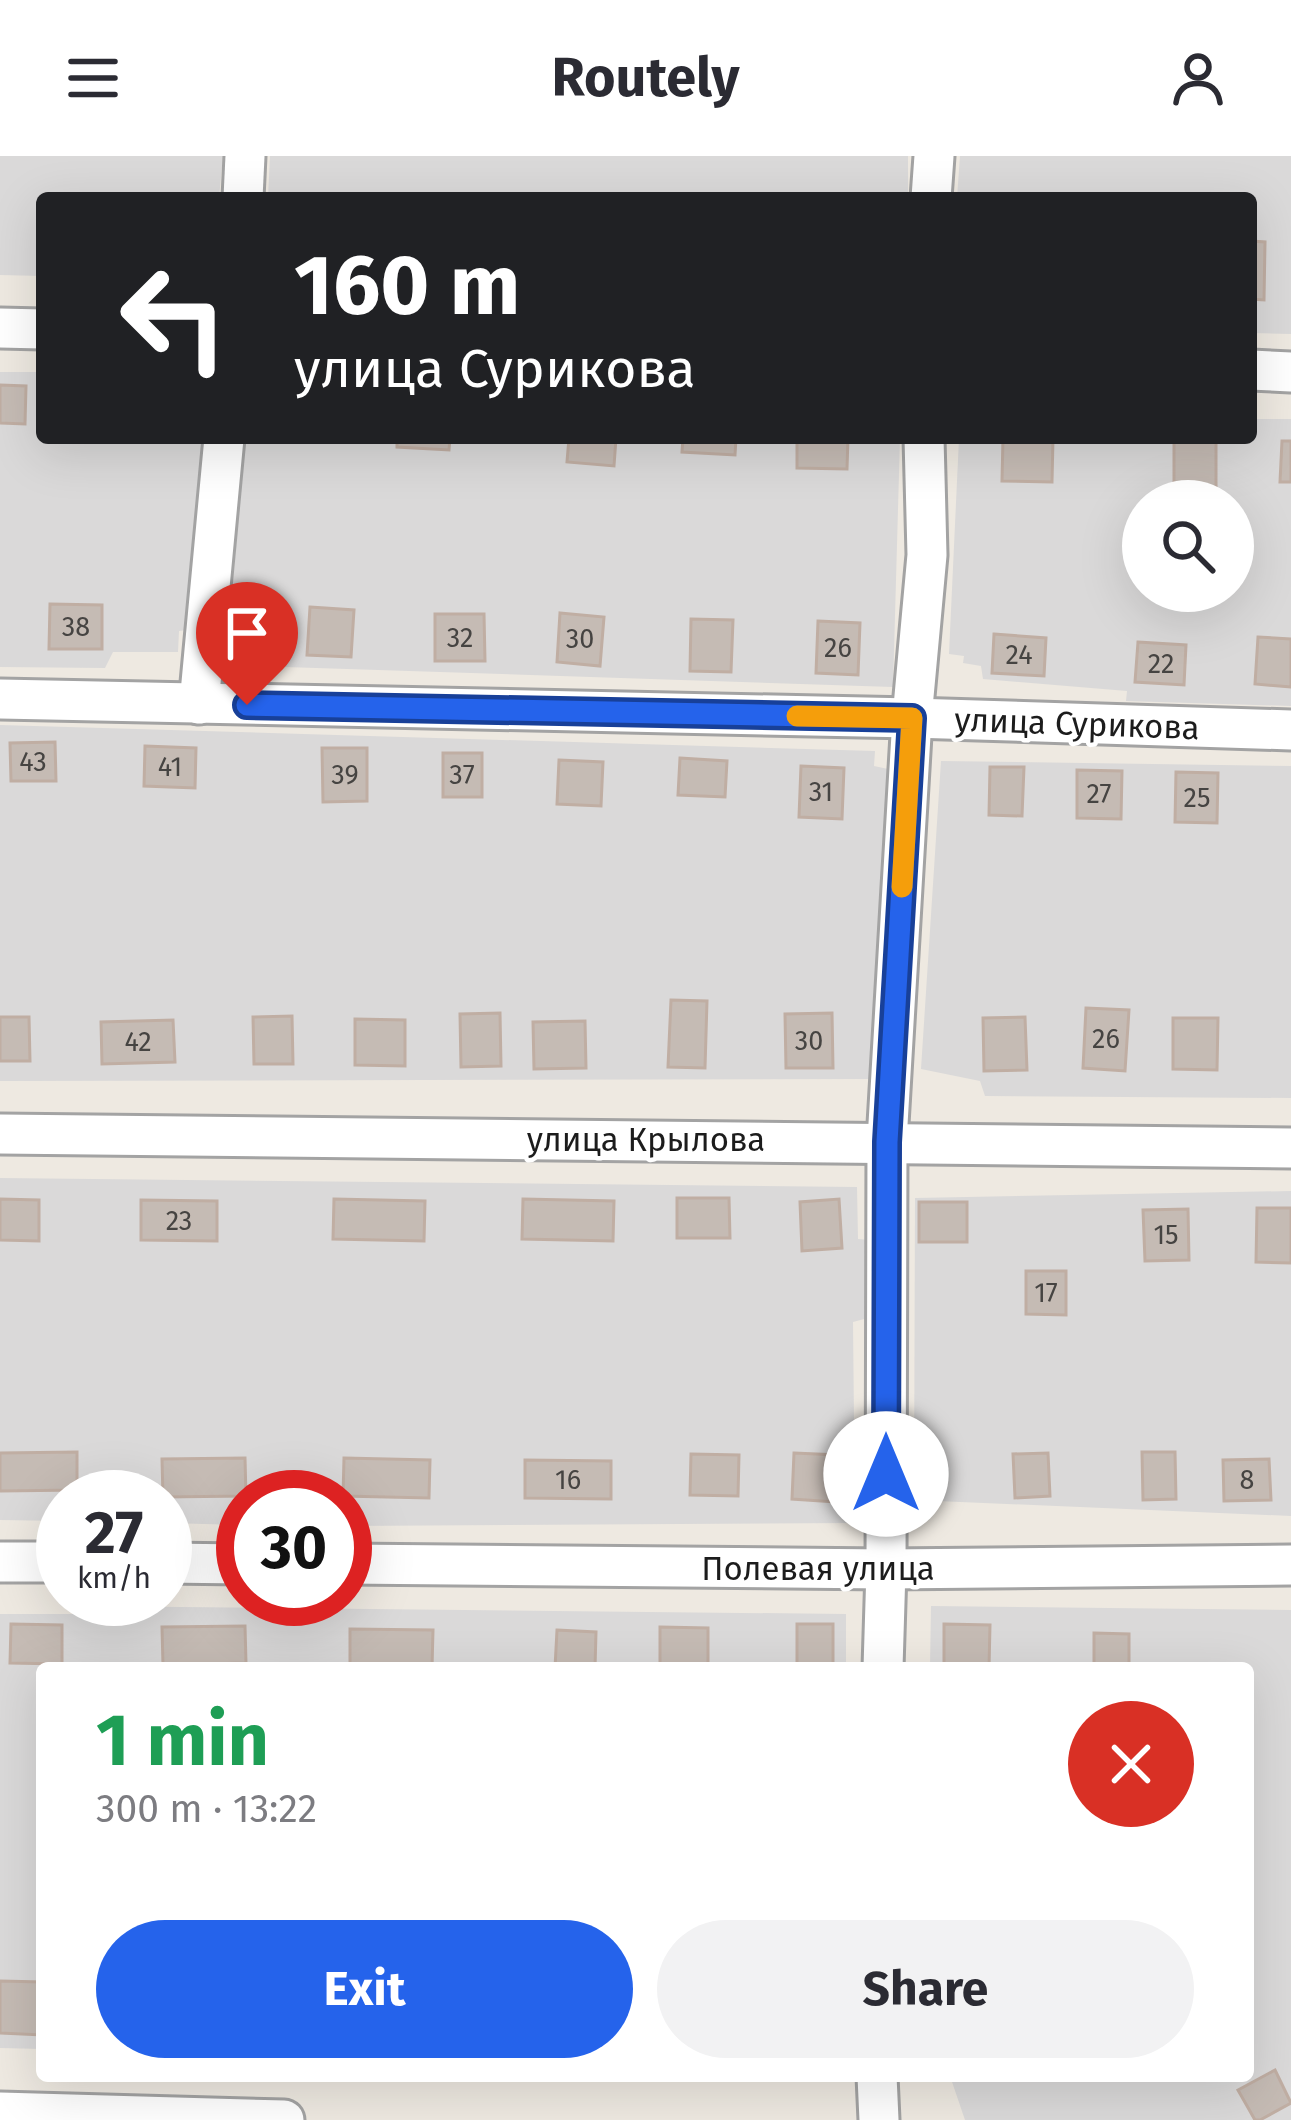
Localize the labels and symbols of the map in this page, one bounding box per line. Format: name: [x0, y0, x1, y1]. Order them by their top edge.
pin: [196, 582, 298, 705]
house number: 38: [62, 611, 90, 643]
house number: 32: [447, 622, 473, 654]
house number: 30: [566, 623, 594, 655]
house number: 26: [824, 632, 852, 664]
house number: 24: [1006, 639, 1033, 671]
house number: 22: [1148, 648, 1174, 680]
street label: улица Сурикова: [954, 700, 1200, 748]
house number: 43: [19, 746, 47, 778]
house number: 41: [158, 751, 182, 783]
house number: 39: [331, 759, 359, 791]
house number: 37: [449, 759, 475, 791]
house number: 31: [809, 776, 833, 808]
house number: 27: [1086, 778, 1112, 810]
house number: 25: [1184, 782, 1210, 814]
house number: 26: [1092, 1023, 1120, 1055]
house number: 30: [795, 1025, 823, 1057]
house number: 42: [124, 1026, 152, 1058]
street label: улица Крылова: [527, 1120, 765, 1160]
house number: 23: [166, 1205, 192, 1237]
house number: 15: [1153, 1219, 1179, 1251]
house number: 17: [1034, 1277, 1058, 1309]
position arrow: [823, 1411, 949, 1537]
house number: 16: [555, 1464, 581, 1496]
house number: 8: [1240, 1464, 1254, 1496]
speed limit sign: 30: [216, 1470, 372, 1626]
street label: Полевая улица: [701, 1549, 935, 1589]

